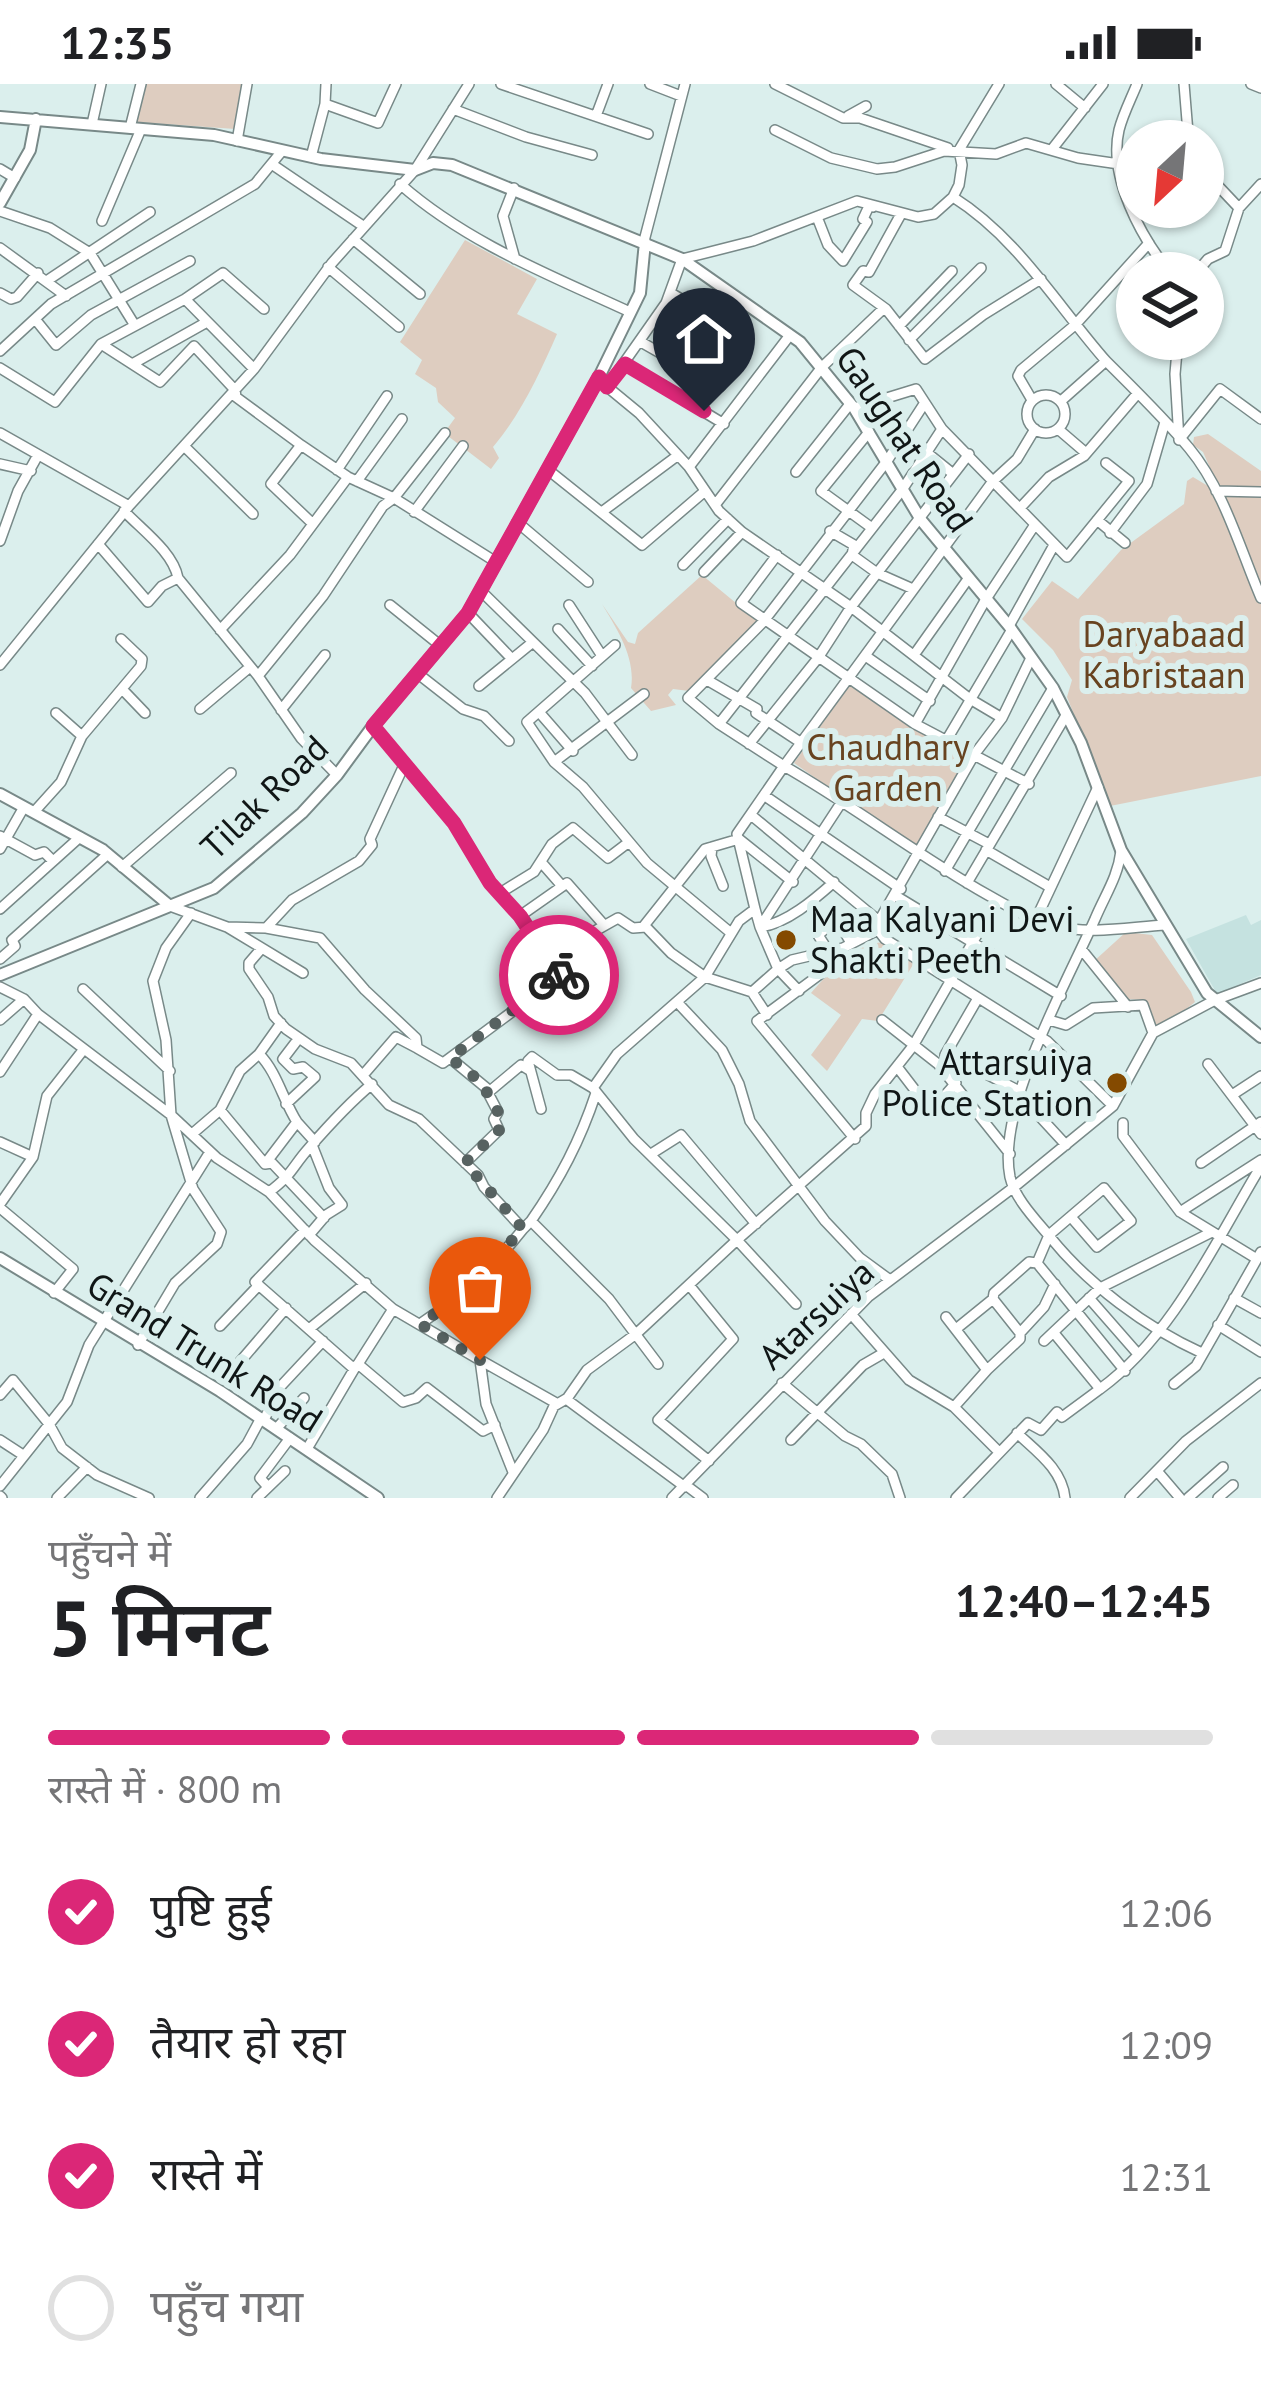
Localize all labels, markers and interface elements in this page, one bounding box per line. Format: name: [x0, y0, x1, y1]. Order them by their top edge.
text: 12:35: [60, 13, 174, 71]
north arrow: [1116, 120, 1224, 228]
map controls: [1116, 120, 1224, 360]
button: layers: [1116, 252, 1224, 360]
pin: [653, 288, 755, 411]
icon: home: [671, 306, 737, 372]
street label: Gaughat Road: [826, 337, 985, 541]
park label: Daryabaad Kabristaan: [1083, 610, 1245, 698]
park label: Chaudhary Garden: [806, 723, 970, 811]
street label: Tilak Road: [190, 724, 338, 869]
place label: Maa Kalyani Devi Shakti Peeth: [810, 895, 1075, 983]
courier: [499, 915, 619, 1035]
marker: Maa Kalyani Devi Shakti Peeth: [773, 927, 799, 953]
icon: bike: [526, 942, 592, 1008]
place label: Attarsuiya Police Station: [881, 1038, 1093, 1126]
marker: Attarsuiya Police Station: [1104, 1070, 1130, 1096]
pin: [429, 1237, 531, 1360]
street label: Atarsuiya: [748, 1248, 883, 1379]
icon: bag: [447, 1255, 513, 1321]
street label: Grand Trunk Road: [79, 1260, 332, 1443]
text: पहुँचने में: [48, 1527, 171, 1578]
text: 12:40–12:45: [955, 1571, 1213, 1629]
text: 5 मिनट: [48, 1577, 270, 1678]
text: रास्ते में · 800 m: [48, 1763, 282, 1814]
icon: check: [48, 1879, 114, 1945]
text: पुष्टि हुई: [150, 1880, 272, 1938]
text: 12:06: [1119, 1887, 1213, 1938]
icon: check: [48, 2011, 114, 2077]
text: तैयार हो रहा: [150, 2012, 345, 2070]
text: 12:09: [1119, 2019, 1213, 2070]
icon: check: [48, 2143, 114, 2209]
text: रास्ते में: [150, 2144, 262, 2202]
text: 12:31: [1119, 2151, 1213, 2202]
text: पहुँच गया: [150, 2276, 303, 2334]

